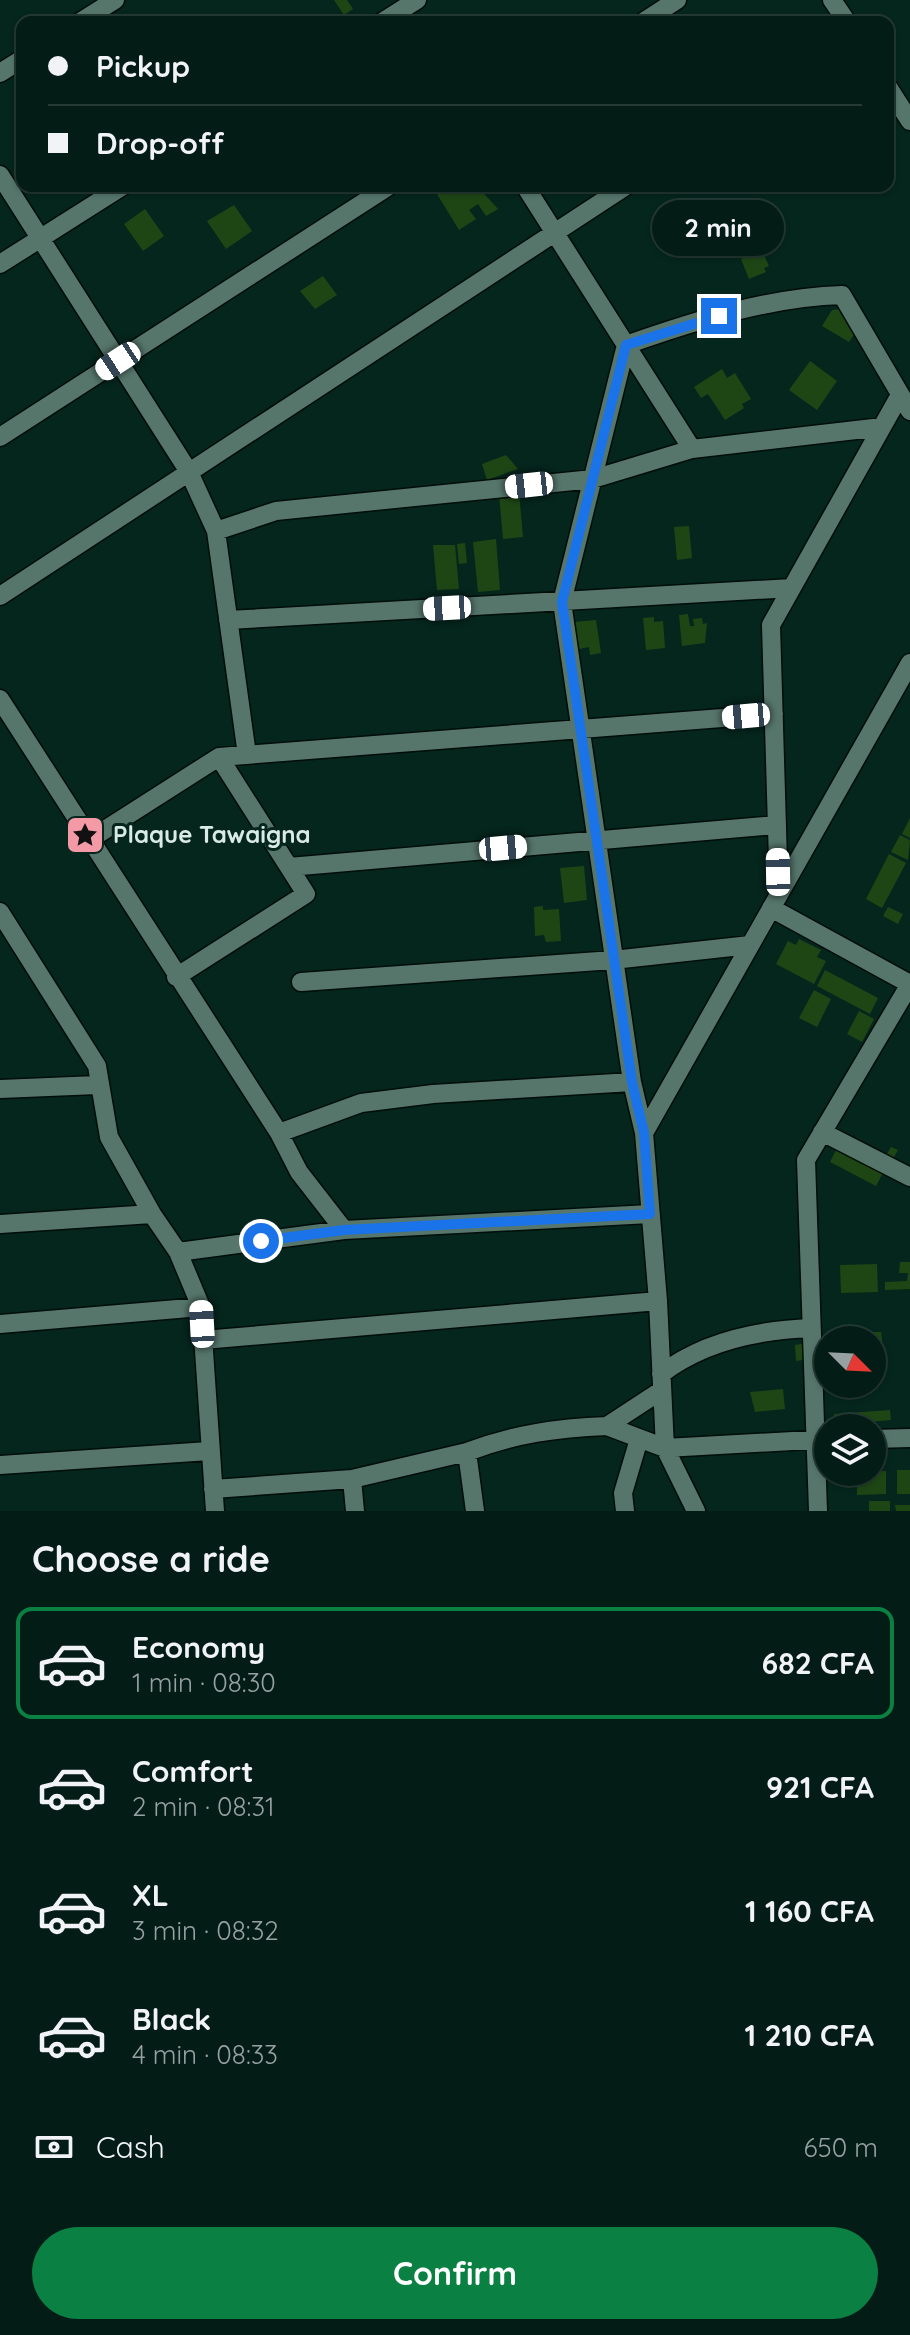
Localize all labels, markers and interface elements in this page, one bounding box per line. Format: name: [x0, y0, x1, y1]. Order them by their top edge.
text: Pickup: [96, 47, 190, 85]
text: Drop-off: [96, 124, 224, 162]
callout: 2 min: [653, 200, 785, 256]
text: 2 min: [684, 211, 752, 244]
route end: [701, 298, 737, 334]
car: [91, 338, 145, 384]
car: [504, 471, 554, 499]
car: [422, 595, 472, 621]
car: [721, 702, 771, 730]
place icon: Plaque Tawaigna: [64, 814, 106, 856]
place label: Plaque Tawaigna: [113, 819, 311, 849]
car: [478, 834, 528, 862]
car: [766, 848, 790, 896]
route start: [243, 1223, 279, 1259]
car: [189, 1299, 215, 1349]
north arrow: [814, 1326, 886, 1398]
map controls: [814, 1326, 886, 1486]
button: layers: [814, 1414, 886, 1486]
text: Choose a ride: [32, 1536, 270, 1581]
icon: car: [36, 1627, 108, 1699]
text: Economy: [132, 1628, 265, 1666]
text: 682 CFA: [762, 1644, 874, 1682]
text: 1 min · 08:30: [132, 1666, 276, 1699]
icon: car: [36, 1751, 108, 1823]
text: Comfort: [132, 1752, 253, 1790]
text: 921 CFA: [766, 1768, 874, 1806]
text: 2 min · 08:31: [132, 1790, 275, 1823]
icon: car: [36, 1875, 108, 1947]
text: XL: [132, 1876, 169, 1914]
text: 1 160 CFA: [745, 1892, 874, 1930]
text: 3 min · 08:32: [132, 1914, 279, 1947]
icon: car: [36, 1999, 108, 2071]
text: Black: [132, 2000, 211, 2038]
text: 1 210 CFA: [744, 2016, 874, 2054]
text: 4 min · 08:33: [132, 2038, 278, 2071]
icon: cash: [32, 2125, 76, 2169]
text: Cash: [96, 2128, 165, 2166]
text: 650 m: [804, 2131, 878, 2164]
button: Confirm: [32, 2227, 878, 2319]

